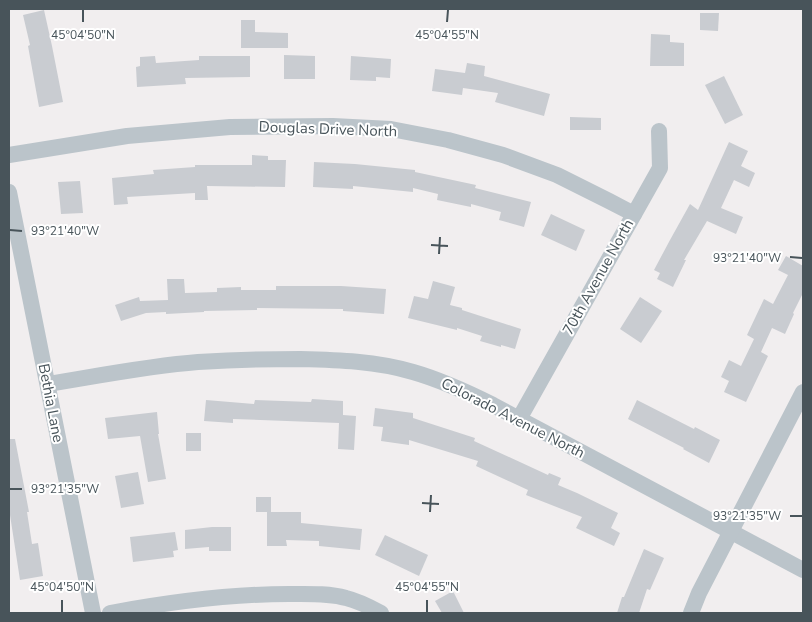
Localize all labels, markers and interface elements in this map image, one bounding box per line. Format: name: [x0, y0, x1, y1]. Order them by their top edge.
text: 45°04'50"N: [51, 27, 115, 43]
text: 45°04'55"N: [415, 27, 479, 43]
street label: Douglas Drive North: [258, 117, 398, 141]
street label: 70th Avenue North: [558, 216, 638, 338]
text: 93°21'40"W: [31, 223, 99, 239]
text: 93°21'40"W: [713, 250, 781, 266]
street label: Bethia Lane: [34, 362, 68, 444]
street label: Colorado Avenue North: [438, 373, 588, 463]
text: 93°21'35"W: [31, 481, 99, 497]
text: 93°21'35"W: [713, 508, 781, 524]
text: 45°04'50"N: [30, 579, 94, 595]
text: 45°04'55"N: [395, 579, 459, 595]

